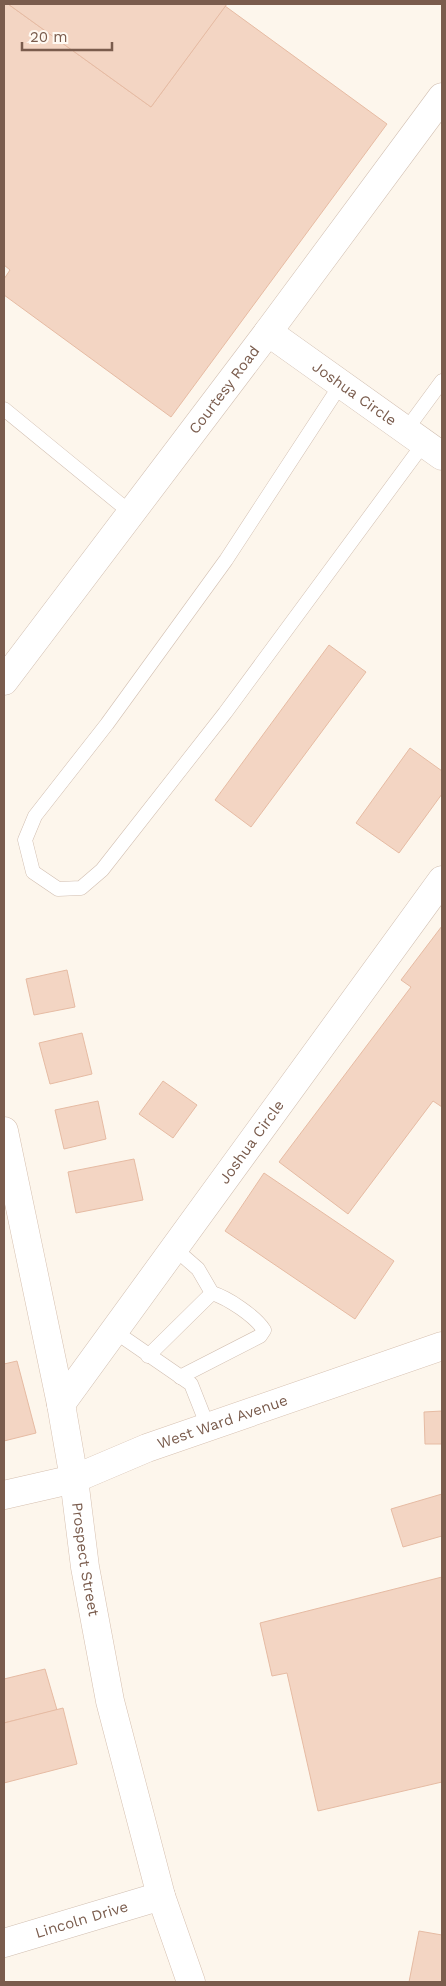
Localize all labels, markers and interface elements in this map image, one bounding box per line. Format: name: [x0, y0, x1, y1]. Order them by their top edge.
scale bar: [22, 20, 112, 52]
text: 20 m: [30, 28, 68, 46]
street label: Courtesy Road: [185, 342, 263, 438]
street label: Joshua Circle: [309, 357, 400, 430]
street label: Joshua Circle: [215, 1097, 288, 1187]
street label: West Ward Avenue: [155, 1391, 290, 1453]
street label: Prospect Street: [68, 1501, 103, 1618]
street label: Lincoln Drive: [33, 1897, 130, 1942]

